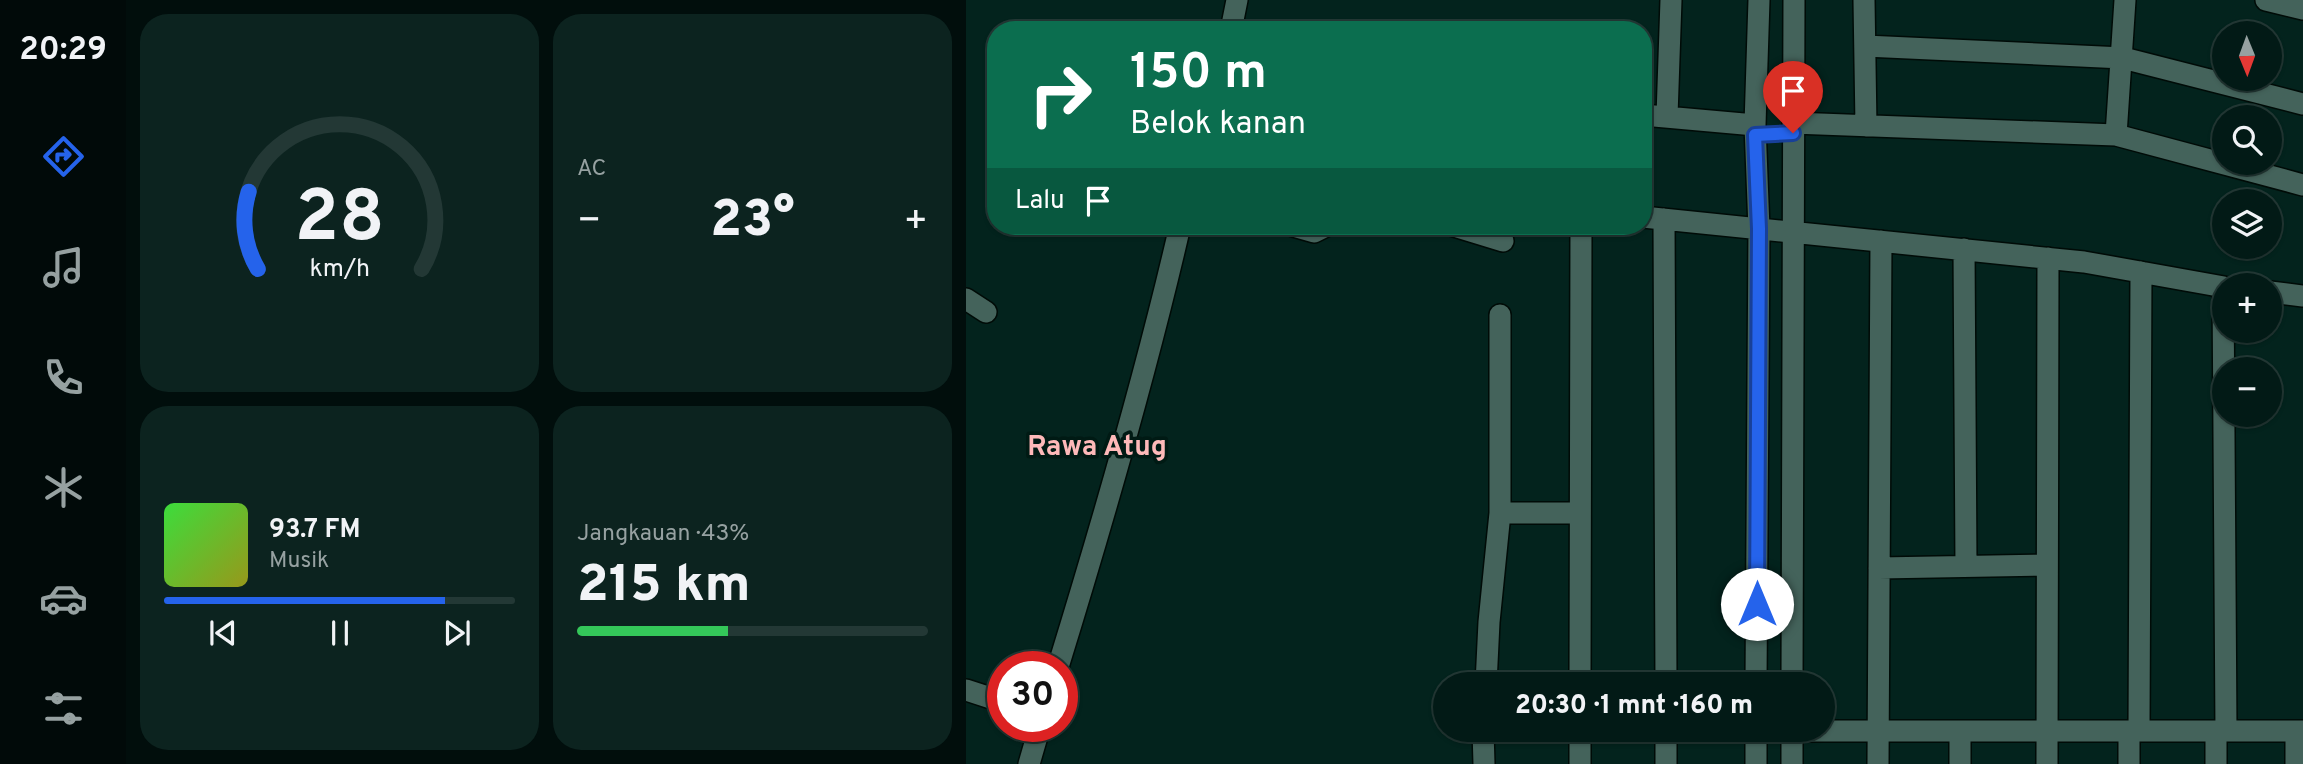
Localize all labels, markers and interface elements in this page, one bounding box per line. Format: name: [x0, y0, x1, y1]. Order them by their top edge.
north arrow: [2212, 21, 2282, 91]
map controls: [2212, 21, 2282, 427]
text: 20:29: [19, 31, 107, 71]
text: 150 m: [1130, 44, 1267, 106]
icon: right: [1015, 49, 1106, 140]
pin: [1763, 61, 1823, 133]
icon: arrive: [1774, 72, 1812, 110]
text: Belok kanan: [1130, 105, 1306, 145]
button: search: [2212, 105, 2282, 175]
icon: directions: [39, 132, 88, 181]
text: AC: [577, 155, 606, 184]
text: 28: [294, 175, 385, 267]
icon: arrive: [1079, 182, 1117, 220]
text: Lalu: [1015, 185, 1065, 218]
text: 23°: [710, 189, 795, 255]
button: layers: [2212, 189, 2282, 259]
text: −: [577, 198, 602, 247]
text: +: [903, 198, 928, 247]
icon: music: [39, 243, 88, 292]
text: km/h: [309, 254, 370, 286]
button: +: [2212, 273, 2282, 343]
icon: phone: [39, 353, 88, 402]
button: −: [2212, 357, 2282, 427]
district label: Rawa Atug: [1027, 430, 1167, 466]
icon: climate: [39, 463, 88, 512]
text: 93.7 FM: [269, 514, 361, 547]
text: Jangkauan · 43%: [577, 520, 749, 549]
text: Musik: [269, 547, 329, 576]
text: 215 km: [577, 554, 751, 620]
position arrow: [1720, 567, 1794, 641]
icon: car: [39, 574, 88, 623]
icon: previous: [204, 614, 242, 652]
icon: pause: [321, 614, 359, 652]
icon: next: [438, 614, 476, 652]
speed limit sign: 30: [987, 651, 1078, 742]
icon: filters: [39, 684, 88, 733]
text: 20:30 · 1 mnt · 160 m: [1515, 690, 1753, 723]

